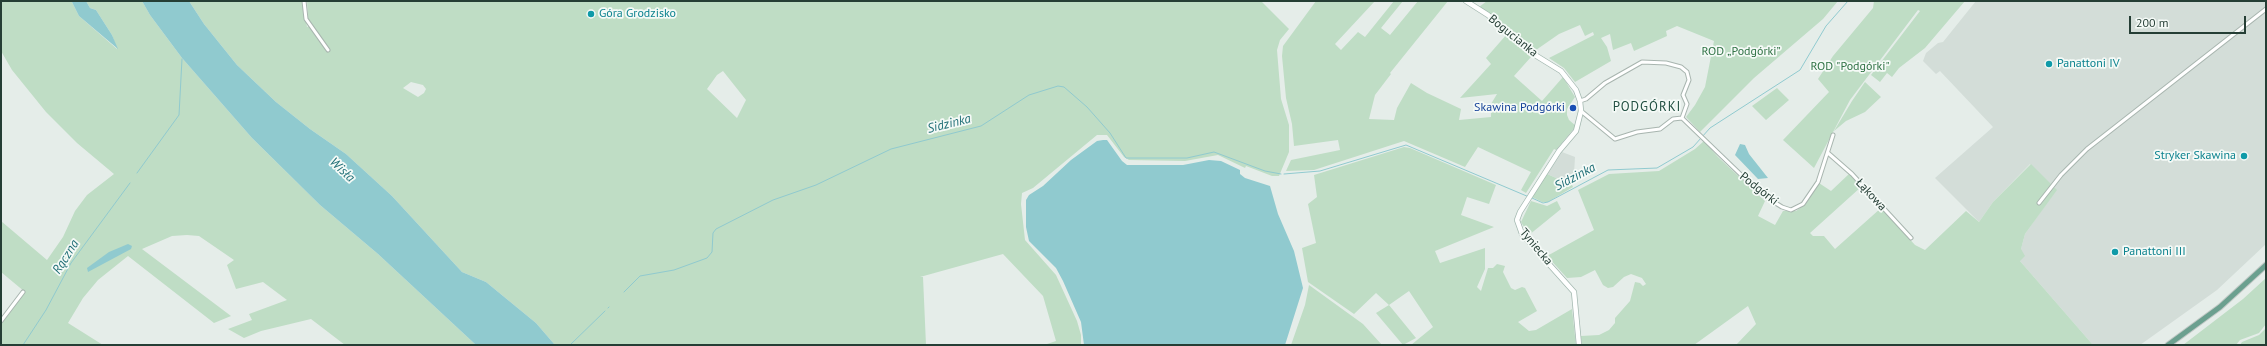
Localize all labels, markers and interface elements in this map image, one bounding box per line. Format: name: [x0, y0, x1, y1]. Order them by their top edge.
place label: Góra Grodzisko: [599, 7, 676, 21]
scale bar: [2131, 8, 2248, 34]
marker: Góra Grodzisko: [586, 9, 596, 19]
street label: Bogucianka: [1485, 12, 1541, 60]
text: 200 m: [2136, 15, 2169, 30]
park label: ROD „Podgórki”: [1701, 45, 1781, 59]
place label: Panattoni IV: [2057, 57, 2119, 71]
marker: Panattoni IV: [2044, 59, 2054, 69]
park label: ROD "Podgórki": [1811, 60, 1889, 74]
district label: PODGÓRKI: [1613, 99, 1681, 115]
place label: Skawina Podgórki: [1474, 101, 1565, 115]
marker: Skawina Podgórki: [1568, 103, 1578, 113]
water label: Sidzinka: [926, 111, 972, 137]
place label: Stryker Skawina: [2154, 149, 2236, 163]
marker: Stryker Skawina: [2239, 151, 2249, 161]
water label: Wisła: [326, 155, 358, 185]
water label: Sidzinka: [1552, 160, 1598, 194]
street label: Podgórki: [1737, 169, 1781, 209]
street label: Łąkowa: [1853, 176, 1889, 214]
street label: Tyniecka: [1516, 226, 1556, 268]
water label: Rączna: [49, 237, 83, 277]
place label: Panattoni III: [2123, 245, 2186, 259]
marker: Panattoni III: [2110, 247, 2120, 257]

